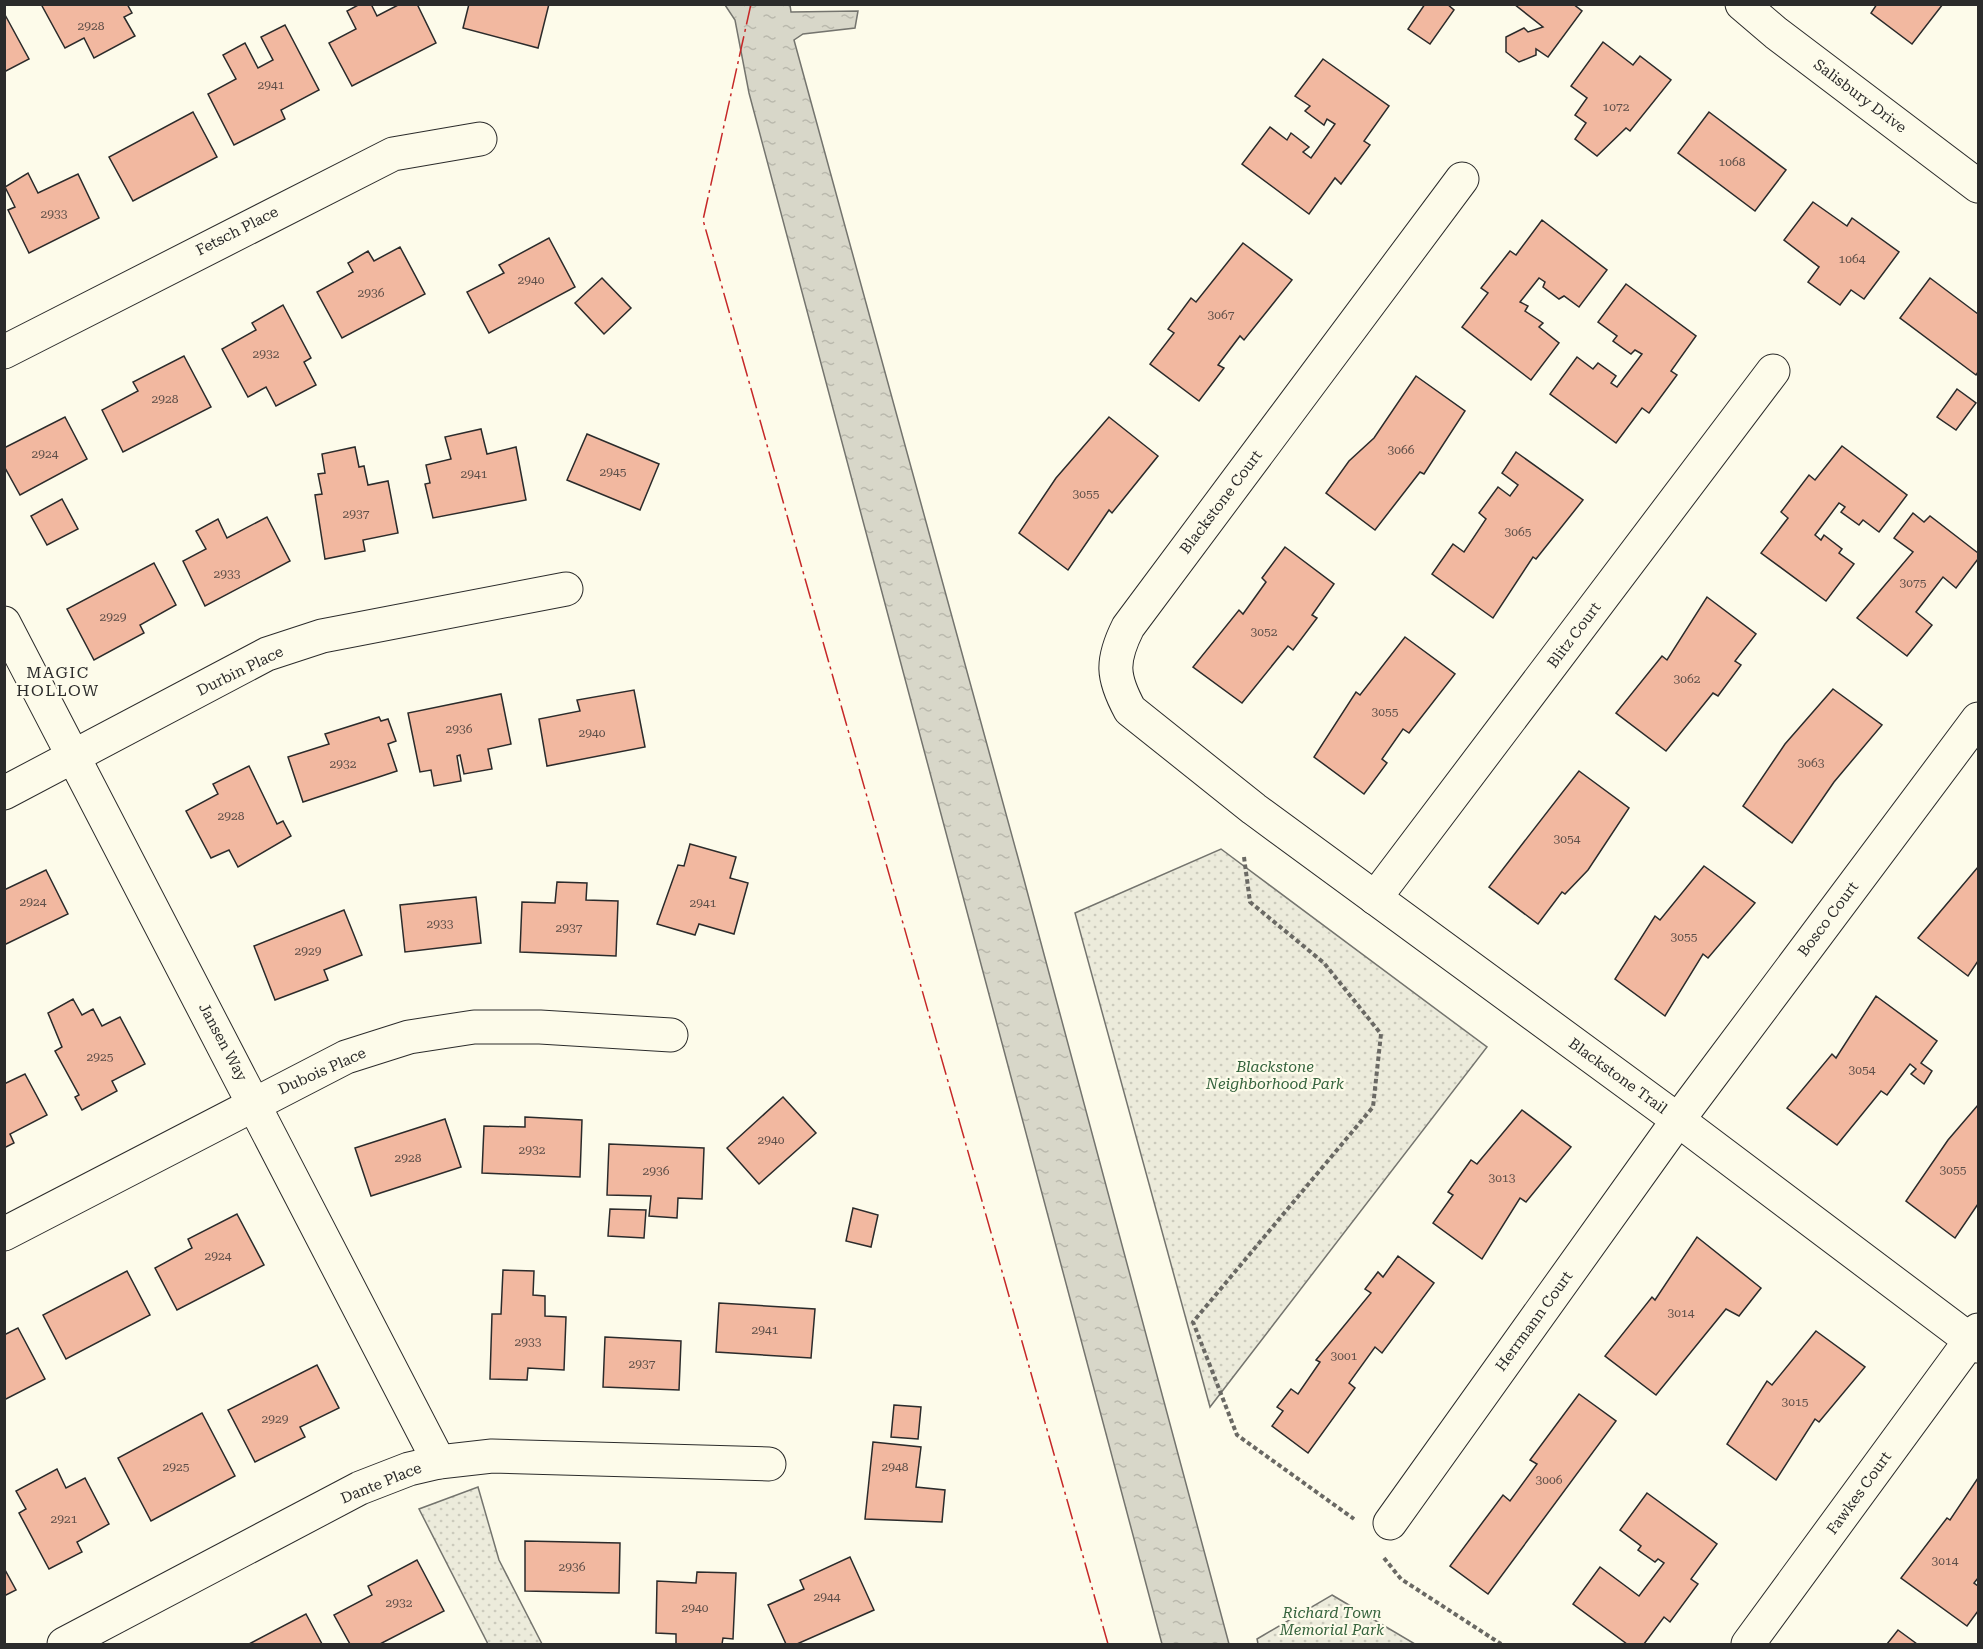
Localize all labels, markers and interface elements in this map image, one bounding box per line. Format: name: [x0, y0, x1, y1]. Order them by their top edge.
house number: 2928: [78, 19, 105, 33]
street label: Salisbury Drive: [1810, 55, 1910, 137]
house number: 2941: [258, 78, 285, 92]
house number: 1072: [1603, 100, 1630, 114]
house number: 1068: [1719, 155, 1746, 169]
street label: Fetsch Place: [193, 203, 281, 259]
house number: 2933: [41, 207, 68, 221]
house number: 1064: [1839, 252, 1866, 266]
house number: 2940: [518, 273, 545, 287]
house number: 2936: [358, 286, 385, 300]
house number: 3067: [1208, 308, 1235, 322]
house number: 2932: [253, 347, 280, 361]
house number: 2928: [152, 392, 179, 406]
house number: 3066: [1388, 443, 1415, 457]
street label: Blackstone Court: [1176, 446, 1266, 557]
house number: 2924: [32, 447, 59, 461]
house number: 2945: [600, 465, 627, 479]
house number: 2941: [461, 467, 488, 481]
house number: 3055: [1073, 487, 1100, 501]
house number: 2937: [343, 507, 370, 521]
house number: 3065: [1505, 525, 1532, 539]
house number: 2933: [214, 567, 241, 581]
house number: 3075: [1900, 576, 1927, 590]
street label: Blitz Court: [1544, 598, 1605, 671]
house number: 2929: [100, 610, 127, 624]
house number: 3052: [1251, 625, 1278, 639]
street label: Durbin Place: [194, 642, 286, 700]
district label: MAGIC HOLLOW: [16, 663, 100, 700]
house number: 3062: [1674, 672, 1701, 686]
house number: 3055: [1372, 705, 1399, 719]
house number: 2936: [446, 722, 473, 736]
house number: 2940: [579, 726, 606, 740]
house number: 3063: [1798, 756, 1825, 770]
house number: 2932: [330, 757, 357, 771]
house number: 2928: [218, 809, 245, 823]
house number: 3054: [1554, 832, 1581, 846]
street label: Bosco Court: [1794, 878, 1862, 960]
house number: 2924: [20, 895, 47, 909]
house number: 2941: [690, 896, 717, 910]
house number: 2933: [427, 917, 454, 931]
house number: 2937: [556, 921, 583, 935]
house number: 3055: [1671, 930, 1698, 944]
house number: 2929: [295, 944, 322, 958]
street label: Jansen Way: [195, 1000, 251, 1084]
street label: Blackstone Trail: [1565, 1034, 1671, 1118]
street label: Dubois Place: [275, 1044, 369, 1098]
house number: 2925: [87, 1050, 114, 1064]
park label: Blackstone Neighborhood Park: [1205, 1058, 1345, 1093]
house number: 3054: [1849, 1063, 1876, 1077]
house number: 2940: [758, 1133, 785, 1147]
house number: 2932: [519, 1143, 546, 1157]
house number: 2928: [395, 1151, 422, 1165]
house number: 3055: [1940, 1163, 1967, 1177]
house number: 2936: [643, 1164, 670, 1178]
house number: 3013: [1489, 1171, 1516, 1185]
house number: 2924: [205, 1249, 232, 1263]
street label: Herrmann Court: [1492, 1267, 1577, 1375]
house number: 3014: [1668, 1306, 1695, 1320]
house number: 2941: [752, 1323, 779, 1337]
house number: 2933: [515, 1335, 542, 1349]
house number: 3001: [1331, 1349, 1358, 1363]
house number: 2937: [629, 1357, 656, 1371]
house number: 3015: [1782, 1395, 1809, 1409]
house number: 2929: [262, 1412, 289, 1426]
street label: Fawkes Court: [1823, 1448, 1895, 1538]
street label: Dante Place: [338, 1459, 424, 1507]
house number: 2925: [163, 1460, 190, 1474]
house number: 2948: [882, 1460, 909, 1474]
house number: 3006: [1536, 1473, 1563, 1487]
house number: 2921: [51, 1512, 78, 1526]
house number: 3014: [1932, 1554, 1959, 1568]
house number: 2936: [559, 1560, 586, 1574]
house number: 2944: [814, 1590, 841, 1604]
house number: 2932: [386, 1596, 413, 1610]
house number: 2940: [682, 1601, 709, 1615]
park label: Richard Town Memorial Park: [1279, 1604, 1385, 1639]

